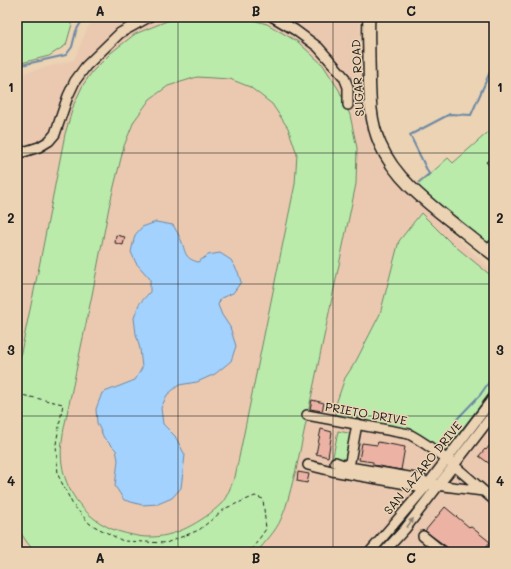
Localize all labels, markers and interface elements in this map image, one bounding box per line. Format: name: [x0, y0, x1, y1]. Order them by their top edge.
text: A: [95, 2, 105, 19]
text: B: [252, 2, 261, 19]
text: C: [406, 2, 416, 19]
street label: SUGAR ROAD: [347, 39, 367, 117]
text: 1: [8, 78, 14, 95]
text: 1: [497, 78, 503, 95]
text: 2: [7, 209, 15, 226]
text: 2: [496, 209, 504, 226]
text: 3: [7, 341, 15, 358]
text: 3: [496, 341, 504, 358]
street label: PRIETO DRIVE: [324, 398, 409, 428]
street label: SAN LAZARO DRIVE: [380, 417, 465, 517]
text: 4: [7, 472, 15, 489]
text: 4: [496, 472, 504, 489]
one-way arrow: [406, 517, 414, 528]
text: A: [95, 549, 105, 566]
text: B: [252, 549, 261, 566]
text: C: [406, 549, 416, 566]

